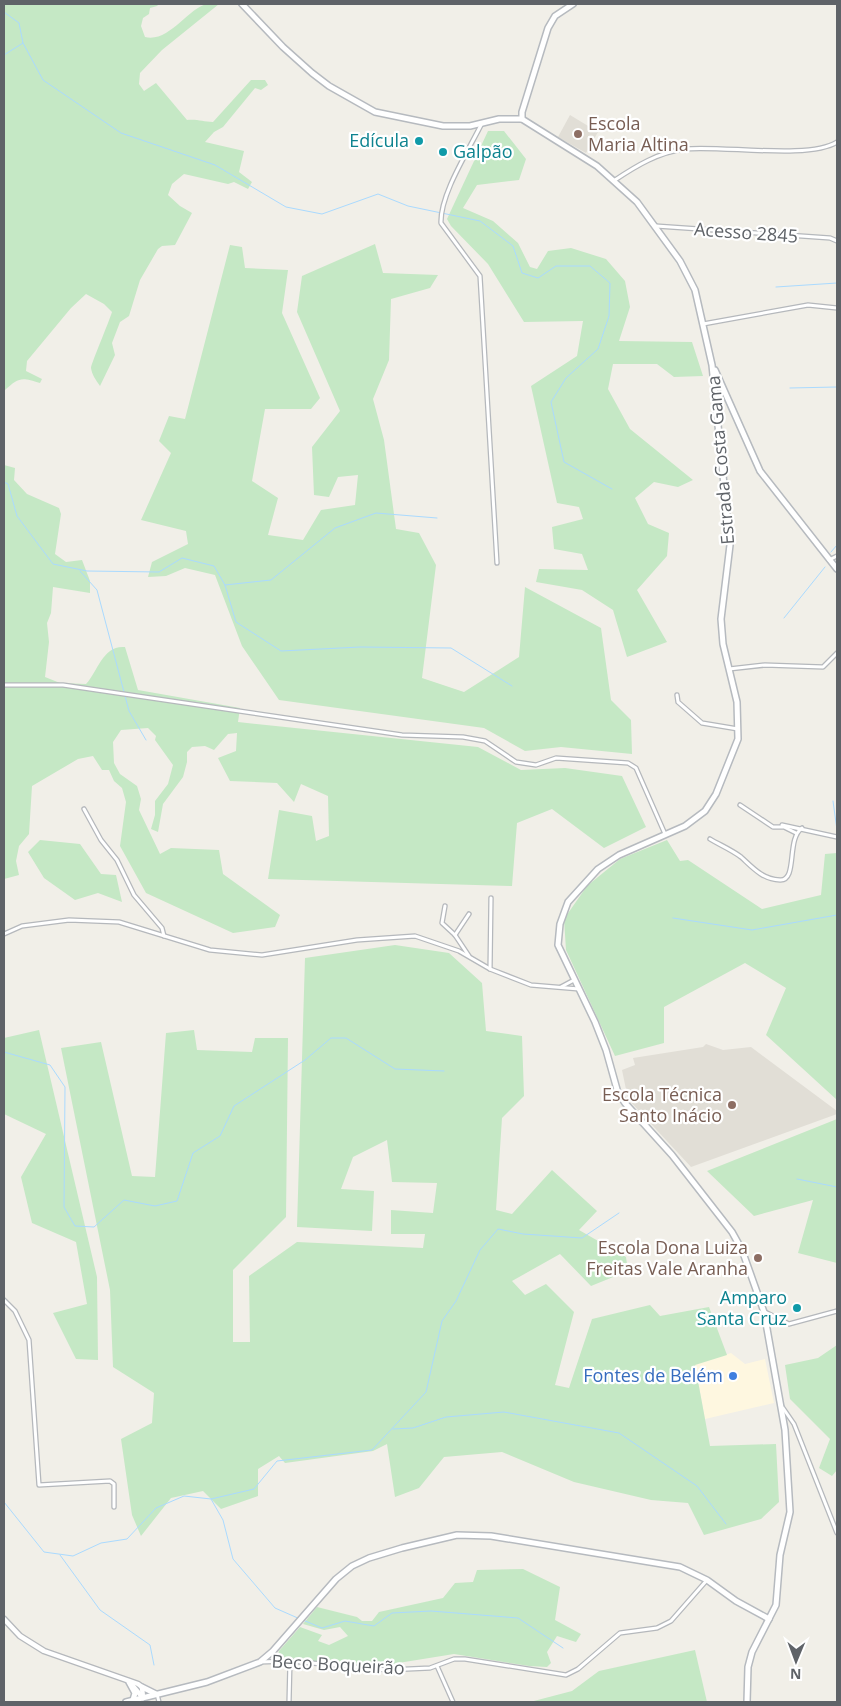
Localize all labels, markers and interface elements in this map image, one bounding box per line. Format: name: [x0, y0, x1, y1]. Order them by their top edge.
place label: Escola Maria Altina: [588, 111, 689, 156]
place label: Edícula: [349, 128, 409, 152]
marker: Escola Maria Altina: [572, 128, 584, 140]
marker: Edícula: [413, 135, 425, 147]
place label: Galpão: [453, 139, 512, 163]
marker: Galpão: [437, 146, 449, 158]
street label: Acesso 2845: [693, 216, 799, 248]
street label: Estrada Costa Gama: [701, 375, 739, 546]
place label: Escola Técnica Santo Inácio: [602, 1082, 722, 1127]
marker: Escola Técnica Santo Inácio: [726, 1099, 738, 1111]
place label: Escola Dona Luiza Freitas Vale Aranha: [586, 1235, 748, 1280]
marker: Escola Dona Luiza Freitas Vale Aranha: [752, 1252, 764, 1264]
place label: Amparo Santa Cruz: [697, 1285, 787, 1330]
marker: Amparo Santa Cruz: [791, 1302, 803, 1314]
place label: Fontes de Belém: [583, 1363, 723, 1387]
marker: Fontes de Belém: [727, 1370, 739, 1382]
north arrow: [771, 1636, 821, 1686]
street label: Beco Boqueirão: [271, 1649, 405, 1679]
text: N: [790, 1665, 802, 1684]

